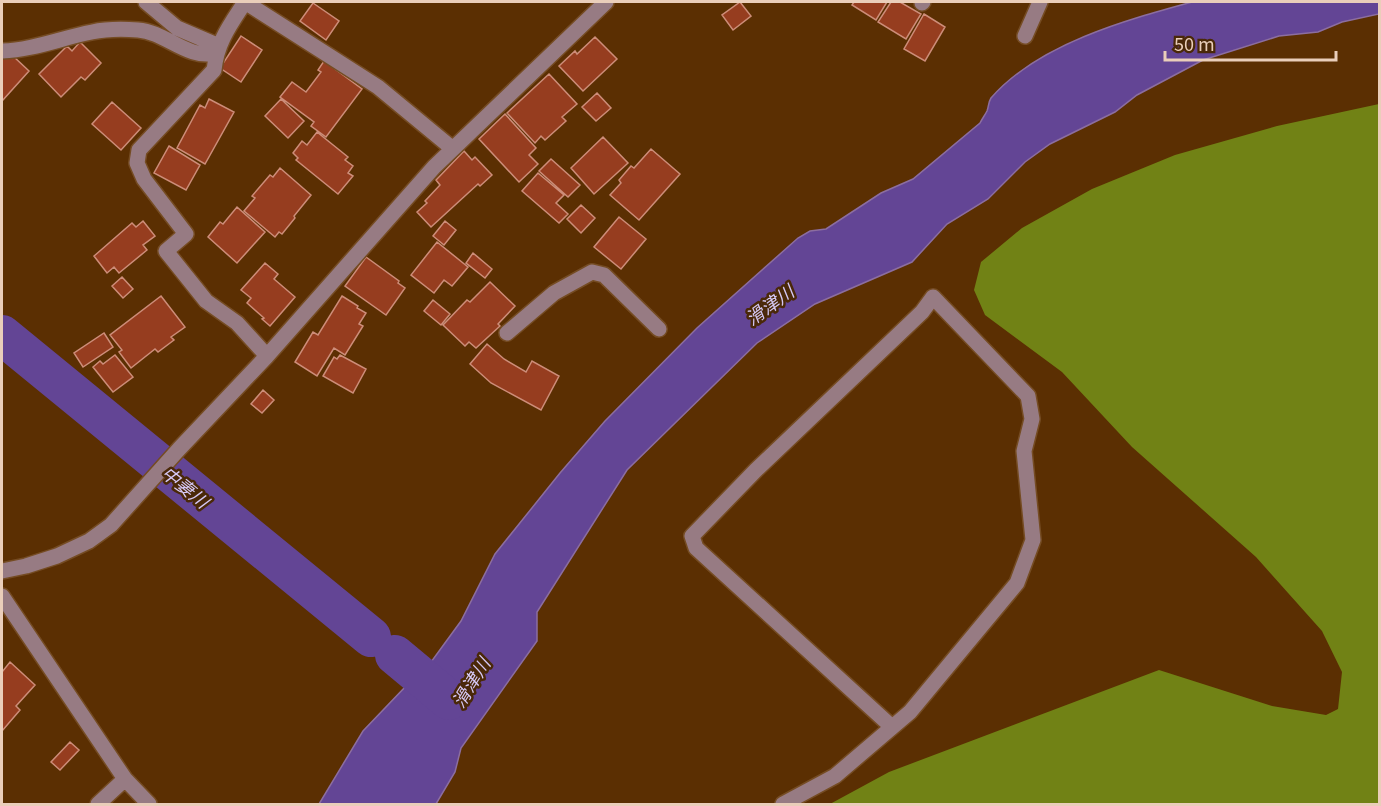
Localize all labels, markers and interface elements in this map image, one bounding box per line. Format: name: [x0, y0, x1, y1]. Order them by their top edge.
scale bar: [1165, 24, 1336, 62]
text: 50 m: [1174, 30, 1215, 56]
water label: 滑津川: [740, 276, 800, 330]
water label: 中妻川: [157, 459, 217, 514]
water label: 滑津川: [445, 651, 496, 712]

